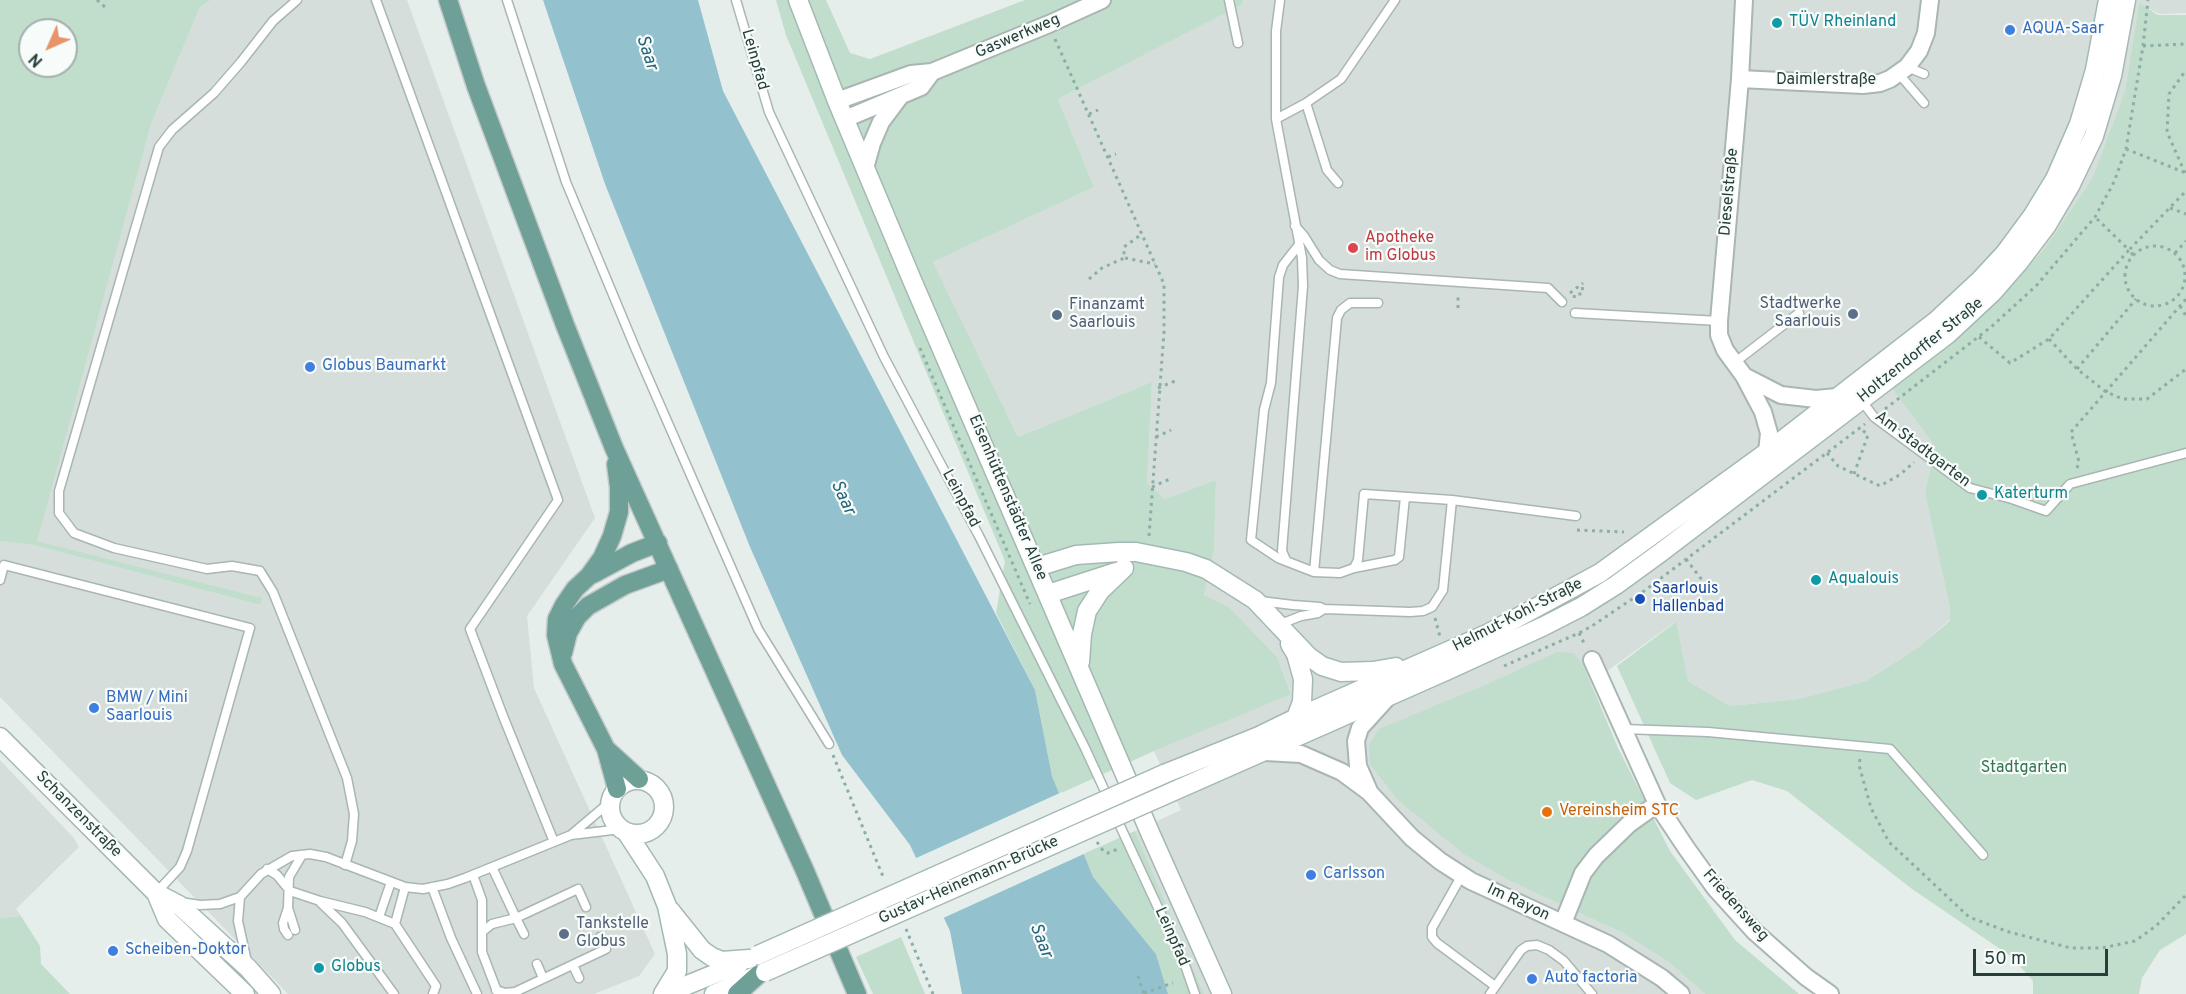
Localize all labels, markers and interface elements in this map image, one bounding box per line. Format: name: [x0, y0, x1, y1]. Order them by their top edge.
street label: Gaswerkweg: [973, 11, 1063, 63]
place label: TÜV Rheinland: [1789, 13, 1896, 33]
marker: TÜV Rheinland: [1770, 16, 1784, 30]
north arrow: [18, 18, 78, 78]
place label: AQUA-Saar: [2022, 20, 2104, 40]
marker: AQUA-Saar: [2003, 23, 2017, 37]
street label: Leinpfad: [736, 27, 772, 93]
water label: Saar: [630, 33, 662, 73]
text: N: [26, 48, 48, 70]
street label: Daimlerstraße: [1776, 71, 1876, 91]
street label: Dieselstraße: [1717, 147, 1743, 237]
place label: Apotheke im Globus: [1365, 229, 1436, 267]
marker: Apotheke im Globus: [1346, 241, 1360, 255]
street label: Holtzendorffer Straße: [1854, 294, 1988, 408]
place label: Stadtwerke Saarlouis: [1759, 295, 1841, 333]
place label: Finanzamt Saarlouis: [1069, 296, 1145, 334]
marker: Stadtwerke Saarlouis: [1846, 307, 1860, 321]
marker: Finanzamt Saarlouis: [1050, 308, 1064, 322]
place label: Globus Baumarkt: [322, 357, 446, 377]
marker: Globus Baumarkt: [303, 360, 317, 374]
street label: Am Stadtgarten: [1870, 408, 1974, 492]
street label: Eisenhüttenstädter Allee: [963, 412, 1051, 584]
street label: Leinpfad: [937, 467, 983, 531]
water label: Saar: [825, 477, 859, 519]
place label: Katerturm: [1994, 485, 2068, 505]
marker: Katerturm: [1975, 488, 1989, 502]
place label: Aqualouis: [1828, 570, 1899, 590]
marker: Aqualouis: [1809, 573, 1823, 587]
street label: Helmut-Kohl-Straße: [1450, 575, 1586, 657]
place label: Saarlouis Hallenbad: [1652, 580, 1724, 618]
marker: Saarlouis Hallenbad: [1633, 592, 1647, 606]
place label: BMW / Mini Saarlouis: [106, 689, 188, 727]
marker: BMW / Mini Saarlouis: [87, 701, 101, 715]
park label: Stadtgarten: [1981, 759, 2067, 779]
street label: Schanzenstraße: [31, 768, 125, 862]
place label: Vereinsheim STC: [1559, 802, 1679, 822]
marker: Vereinsheim STC: [1540, 805, 1554, 819]
street label: Gustav-Heinemann-Brücke: [876, 833, 1062, 929]
place label: Carlsson: [1323, 865, 1385, 885]
street label: Friedensweg: [1698, 866, 1772, 946]
marker: Carlsson: [1304, 868, 1318, 882]
street label: Im Rayon: [1484, 880, 1552, 926]
street label: Leinpfad: [1149, 904, 1193, 970]
place label: Tankstelle Globus: [576, 915, 649, 953]
water label: Saar: [1024, 920, 1056, 962]
marker: Tankstelle Globus: [557, 927, 571, 941]
scale bar: [1976, 937, 2111, 975]
place label: Scheiben-Doktor: [125, 941, 246, 961]
marker: Scheiben-Doktor: [106, 944, 120, 958]
text: 50 m: [1984, 948, 2026, 971]
place label: Globus: [331, 958, 381, 978]
marker: Globus: [312, 961, 326, 975]
place label: Auto factoria: [1544, 969, 1638, 989]
marker: Auto factoria: [1525, 972, 1539, 986]

